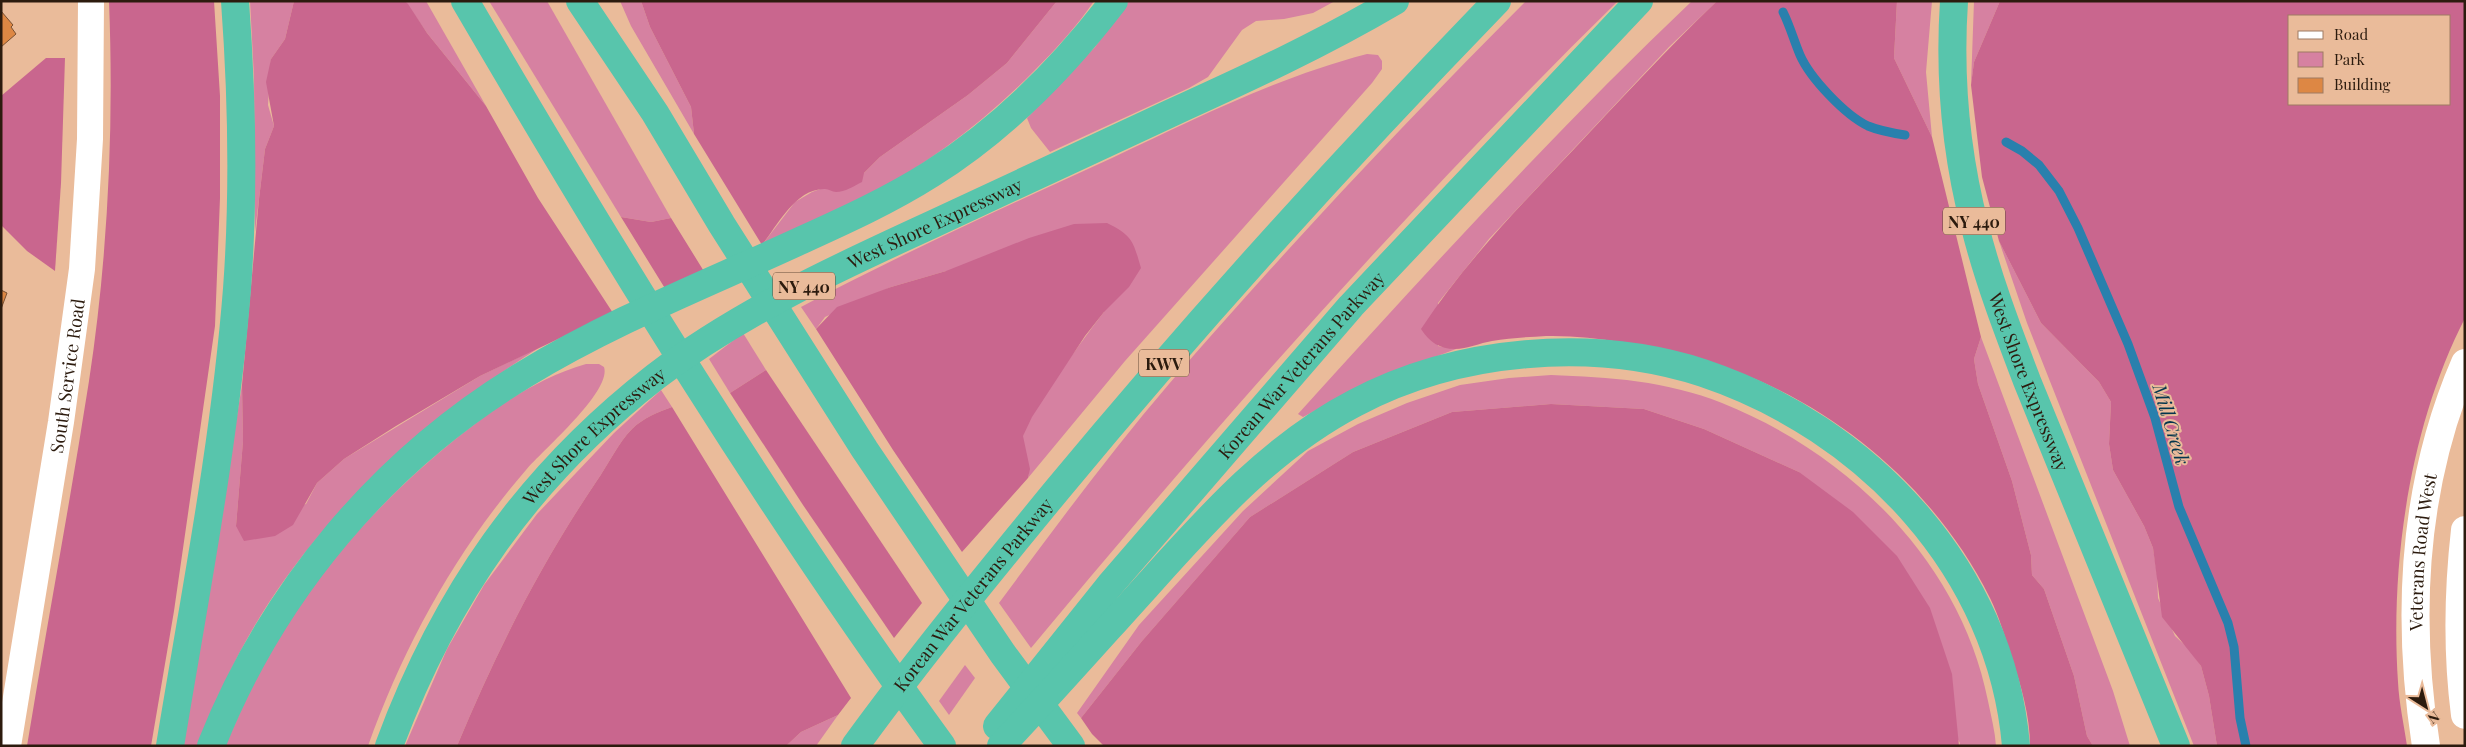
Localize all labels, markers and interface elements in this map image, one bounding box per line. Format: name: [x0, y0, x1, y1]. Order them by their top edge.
legend: [2288, 15, 2451, 105]
text: Road: [2334, 24, 2368, 44]
text: Park: [2334, 49, 2366, 69]
text: Building: [2334, 74, 2391, 94]
street label: West Shore Expressway: [843, 172, 1026, 274]
road number: NY 440: [1943, 208, 2005, 235]
street label: Korean War Veterans Parkway: [1212, 266, 1390, 464]
road number: NY 440: [773, 272, 835, 300]
street label: West Shore Expressway: [1983, 289, 2074, 475]
street label: South Service Road: [44, 296, 90, 455]
road number: KWV: [1139, 349, 1189, 376]
street label: West Shore Expressway: [516, 362, 670, 510]
water label: Mill Creek: [2147, 379, 2197, 468]
street label: Veterans Road West: [2404, 470, 2442, 632]
street label: Korean War Veterans Parkway: [888, 493, 1058, 696]
north arrow: [2401, 682, 2451, 732]
text: N: [2424, 707, 2444, 729]

